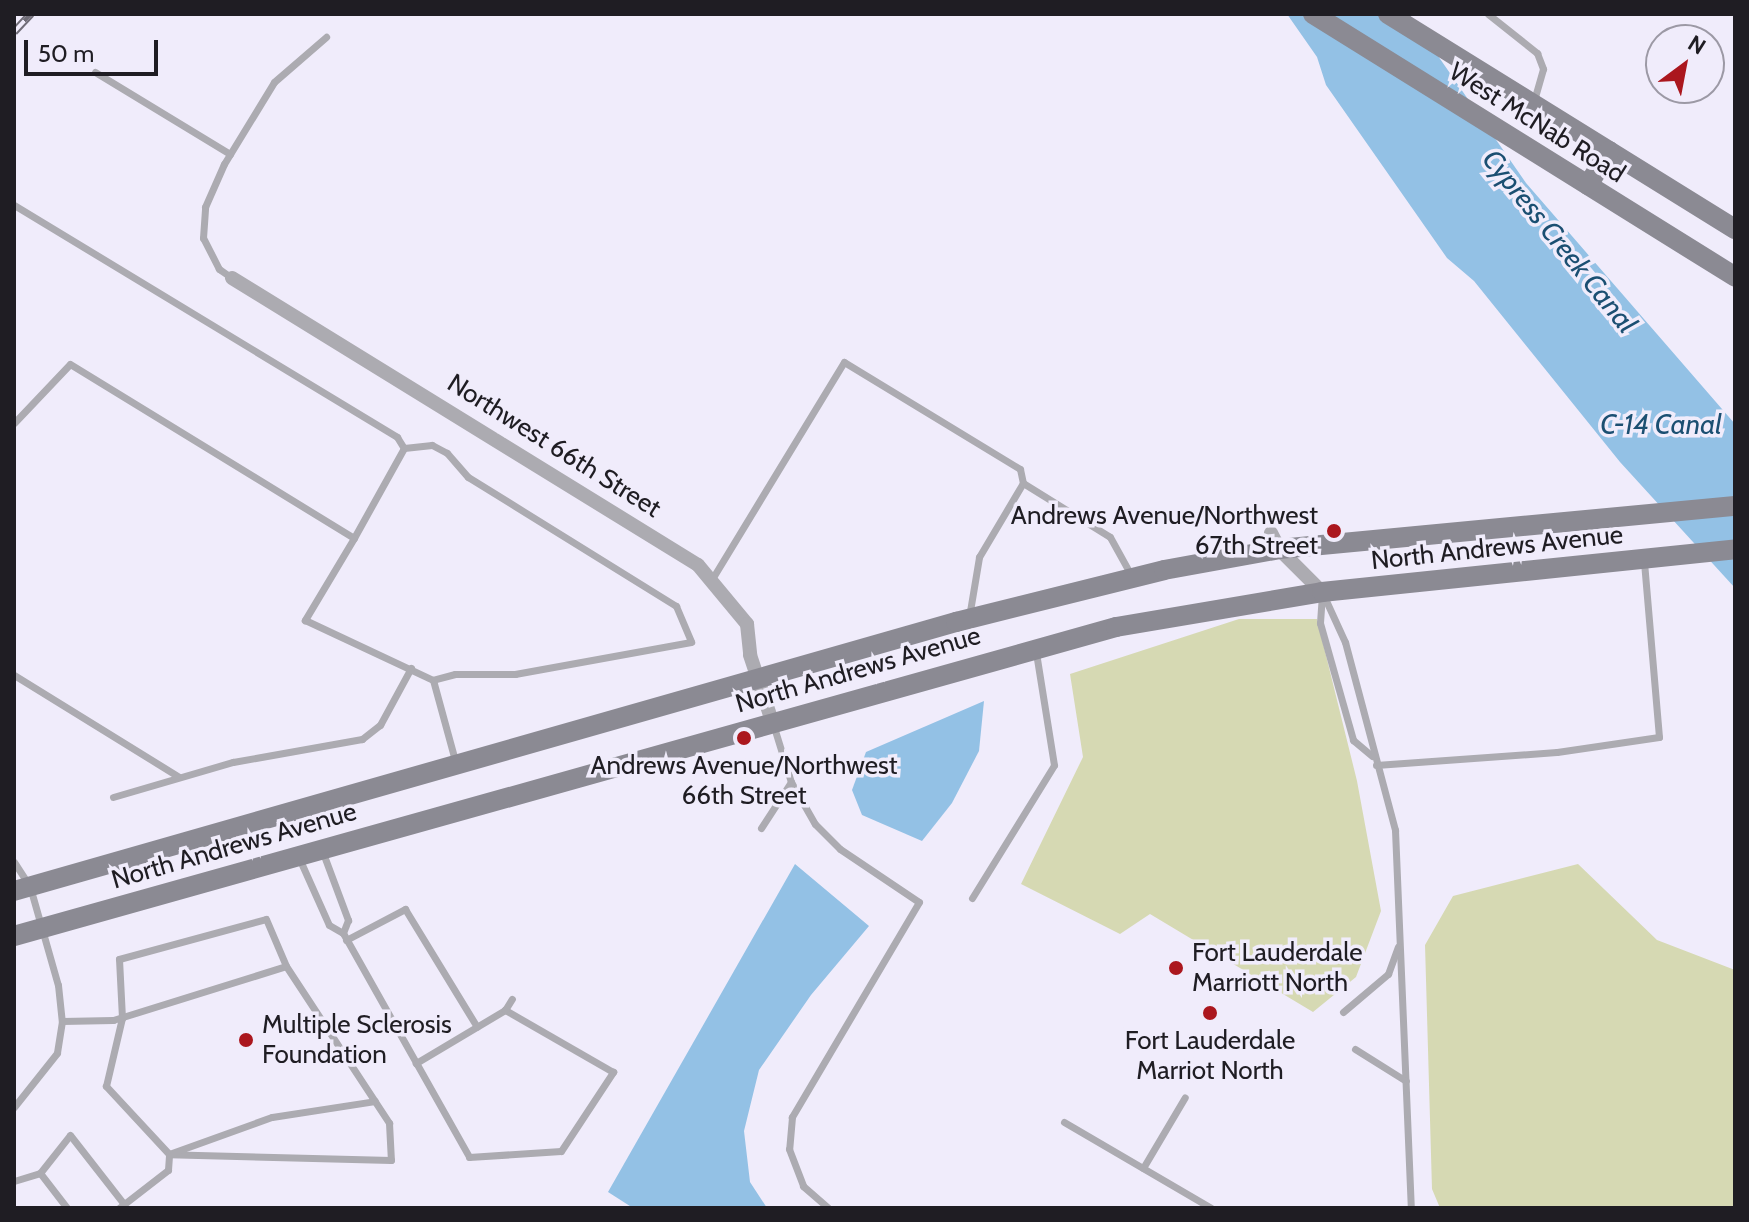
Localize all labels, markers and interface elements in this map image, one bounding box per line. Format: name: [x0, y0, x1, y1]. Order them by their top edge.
scale bar: [28, 24, 162, 74]
north arrow: [1645, 24, 1725, 104]
text: N: [1683, 29, 1711, 60]
text: 50 m: [38, 39, 94, 68]
street label: West McNab Road: [1443, 56, 1631, 190]
water label: Cypress Creek Canal: [1476, 142, 1644, 340]
street label: Northwest 66th Street: [442, 368, 666, 524]
water label: C-14 Canal: [1600, 407, 1722, 441]
place label: Andrews Avenue/Northwest 67th Street: [1011, 500, 1318, 562]
street label: North Andrews Avenue: [1369, 519, 1625, 577]
marker: Andrews Avenue/Northwest 67th Street: [1325, 522, 1343, 540]
street label: North Andrews Avenue: [732, 620, 984, 720]
marker: Andrews Avenue/Northwest 66th Street: [735, 729, 753, 747]
place label: Andrews Avenue/Northwest 66th Street: [590, 750, 898, 812]
street label: North Andrews Avenue: [108, 796, 360, 896]
place label: Fort Lauderdale Marriott North: [1192, 937, 1363, 998]
marker: Fort Lauderdale Marriott North: [1167, 959, 1185, 977]
marker: Fort Lauderdale Marriot North: [1201, 1004, 1219, 1022]
place label: Multiple Sclerosis Foundation: [262, 1009, 452, 1070]
place label: Fort Lauderdale Marriot North: [1125, 1025, 1295, 1086]
marker: Multiple Sclerosis Foundation: [237, 1031, 255, 1049]

